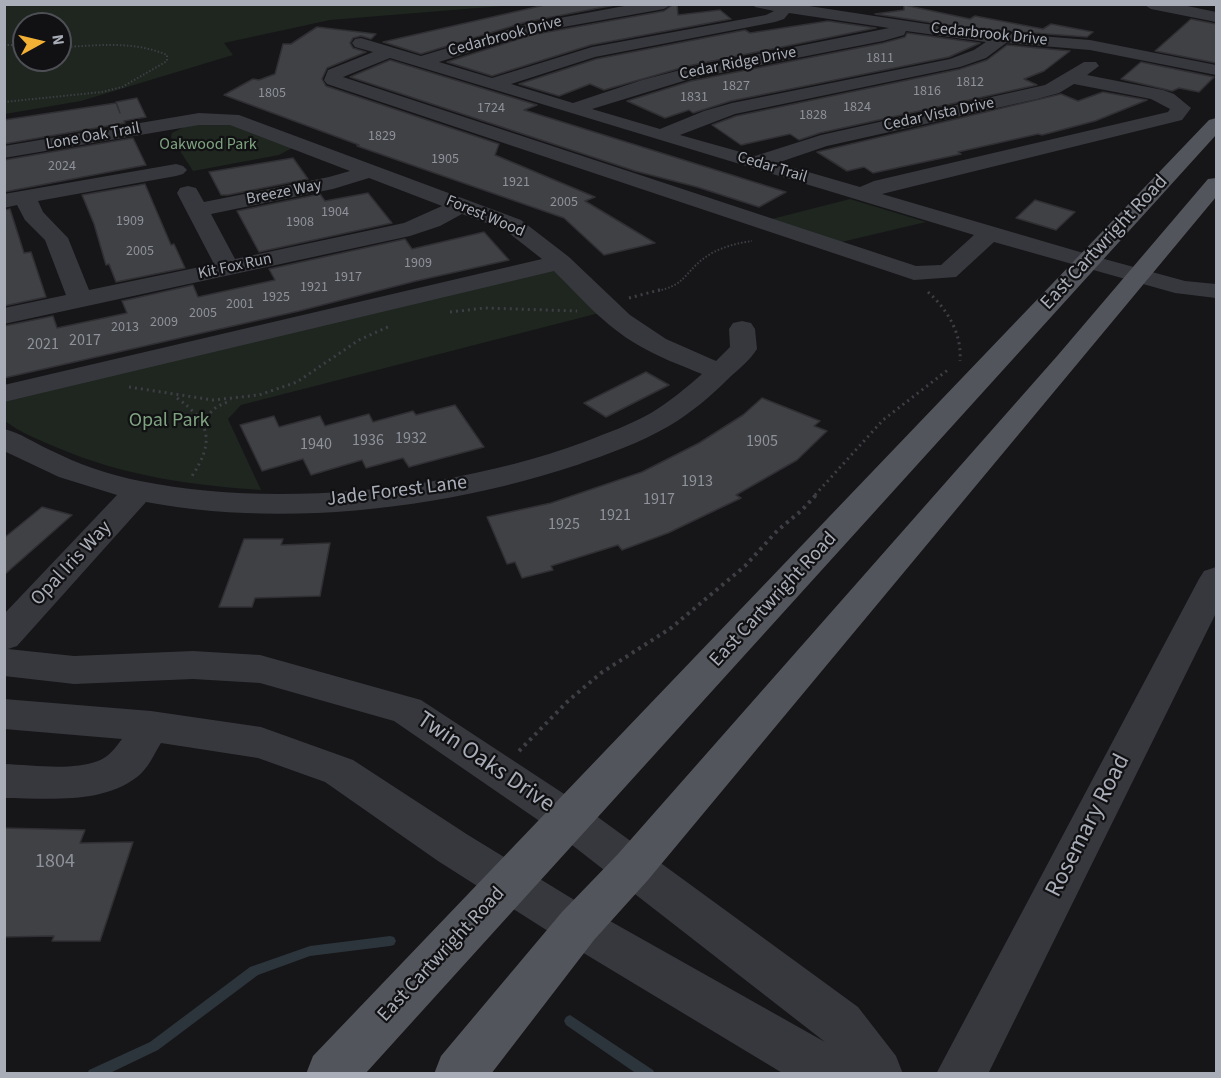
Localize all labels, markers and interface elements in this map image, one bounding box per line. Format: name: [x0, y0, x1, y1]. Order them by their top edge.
north arrow: [12, 12, 72, 72]
street label: Cedarbrook Drive: [446, 13, 564, 61]
street label: Cedarbrook Drive: [930, 19, 1048, 51]
text: N: [46, 33, 69, 47]
street label: Cedar Ridge Drive: [678, 43, 798, 85]
house number: 1811: [866, 51, 894, 67]
house number: 1812: [956, 75, 984, 91]
house number: 1827: [722, 79, 750, 95]
house number: 1816: [913, 84, 941, 100]
house number: 1805: [258, 86, 286, 102]
house number: 1831: [680, 90, 708, 106]
street label: Cedar Vista Drive: [882, 94, 996, 136]
house number: 1824: [843, 100, 871, 116]
house number: 1724: [477, 101, 505, 117]
house number: 1828: [799, 108, 827, 124]
street label: Lone Oak Trail: [45, 119, 141, 155]
house number: 1829: [368, 129, 396, 145]
park label: Oakwood Park: [159, 135, 257, 155]
street label: Cedar Trail: [735, 148, 809, 188]
house number: 1905: [431, 152, 459, 168]
house number: 2024: [48, 159, 76, 175]
street label: East Cartwright Road: [1036, 171, 1174, 315]
house number: 1921: [502, 175, 530, 191]
street label: Breeze Way: [245, 176, 323, 210]
street label: Forest Wood: [443, 192, 527, 242]
house number: 2005: [550, 195, 578, 211]
house number: 1904: [321, 205, 349, 221]
house number: 1909: [116, 214, 144, 230]
house number: 1908: [286, 215, 314, 231]
house number: 2005: [126, 244, 154, 260]
street label: Kit Fox Run: [196, 250, 274, 284]
house number: 1909: [404, 256, 432, 272]
house number: 1917: [334, 270, 362, 286]
house number: 1921: [300, 280, 328, 296]
house number: 1925: [262, 290, 290, 306]
house number: 2001: [226, 297, 254, 313]
house number: 2005: [189, 306, 217, 322]
house number: 2009: [150, 315, 178, 331]
house number: 2013: [111, 320, 139, 336]
house number: 2017: [69, 331, 101, 351]
house number: 2021: [27, 335, 59, 355]
park label: Opal Park: [129, 410, 209, 434]
house number: 1932: [395, 429, 427, 449]
house number: 1936: [352, 431, 384, 451]
house number: 1905: [746, 432, 778, 452]
house number: 1940: [300, 435, 332, 455]
street label: Jade Forest Lane: [325, 471, 469, 513]
house number: 1913: [681, 472, 713, 492]
house number: 1917: [643, 490, 675, 510]
house number: 1921: [599, 506, 631, 526]
house number: 1925: [548, 515, 580, 535]
street label: Opal Iris Way: [27, 516, 117, 612]
street label: East Cartwright Road: [705, 528, 843, 672]
street label: Twin Oaks Drive: [411, 706, 559, 820]
street label: Rosemary Road: [1041, 750, 1137, 902]
house number: 1804: [35, 851, 75, 875]
street label: East Cartwright Road: [373, 883, 511, 1027]

